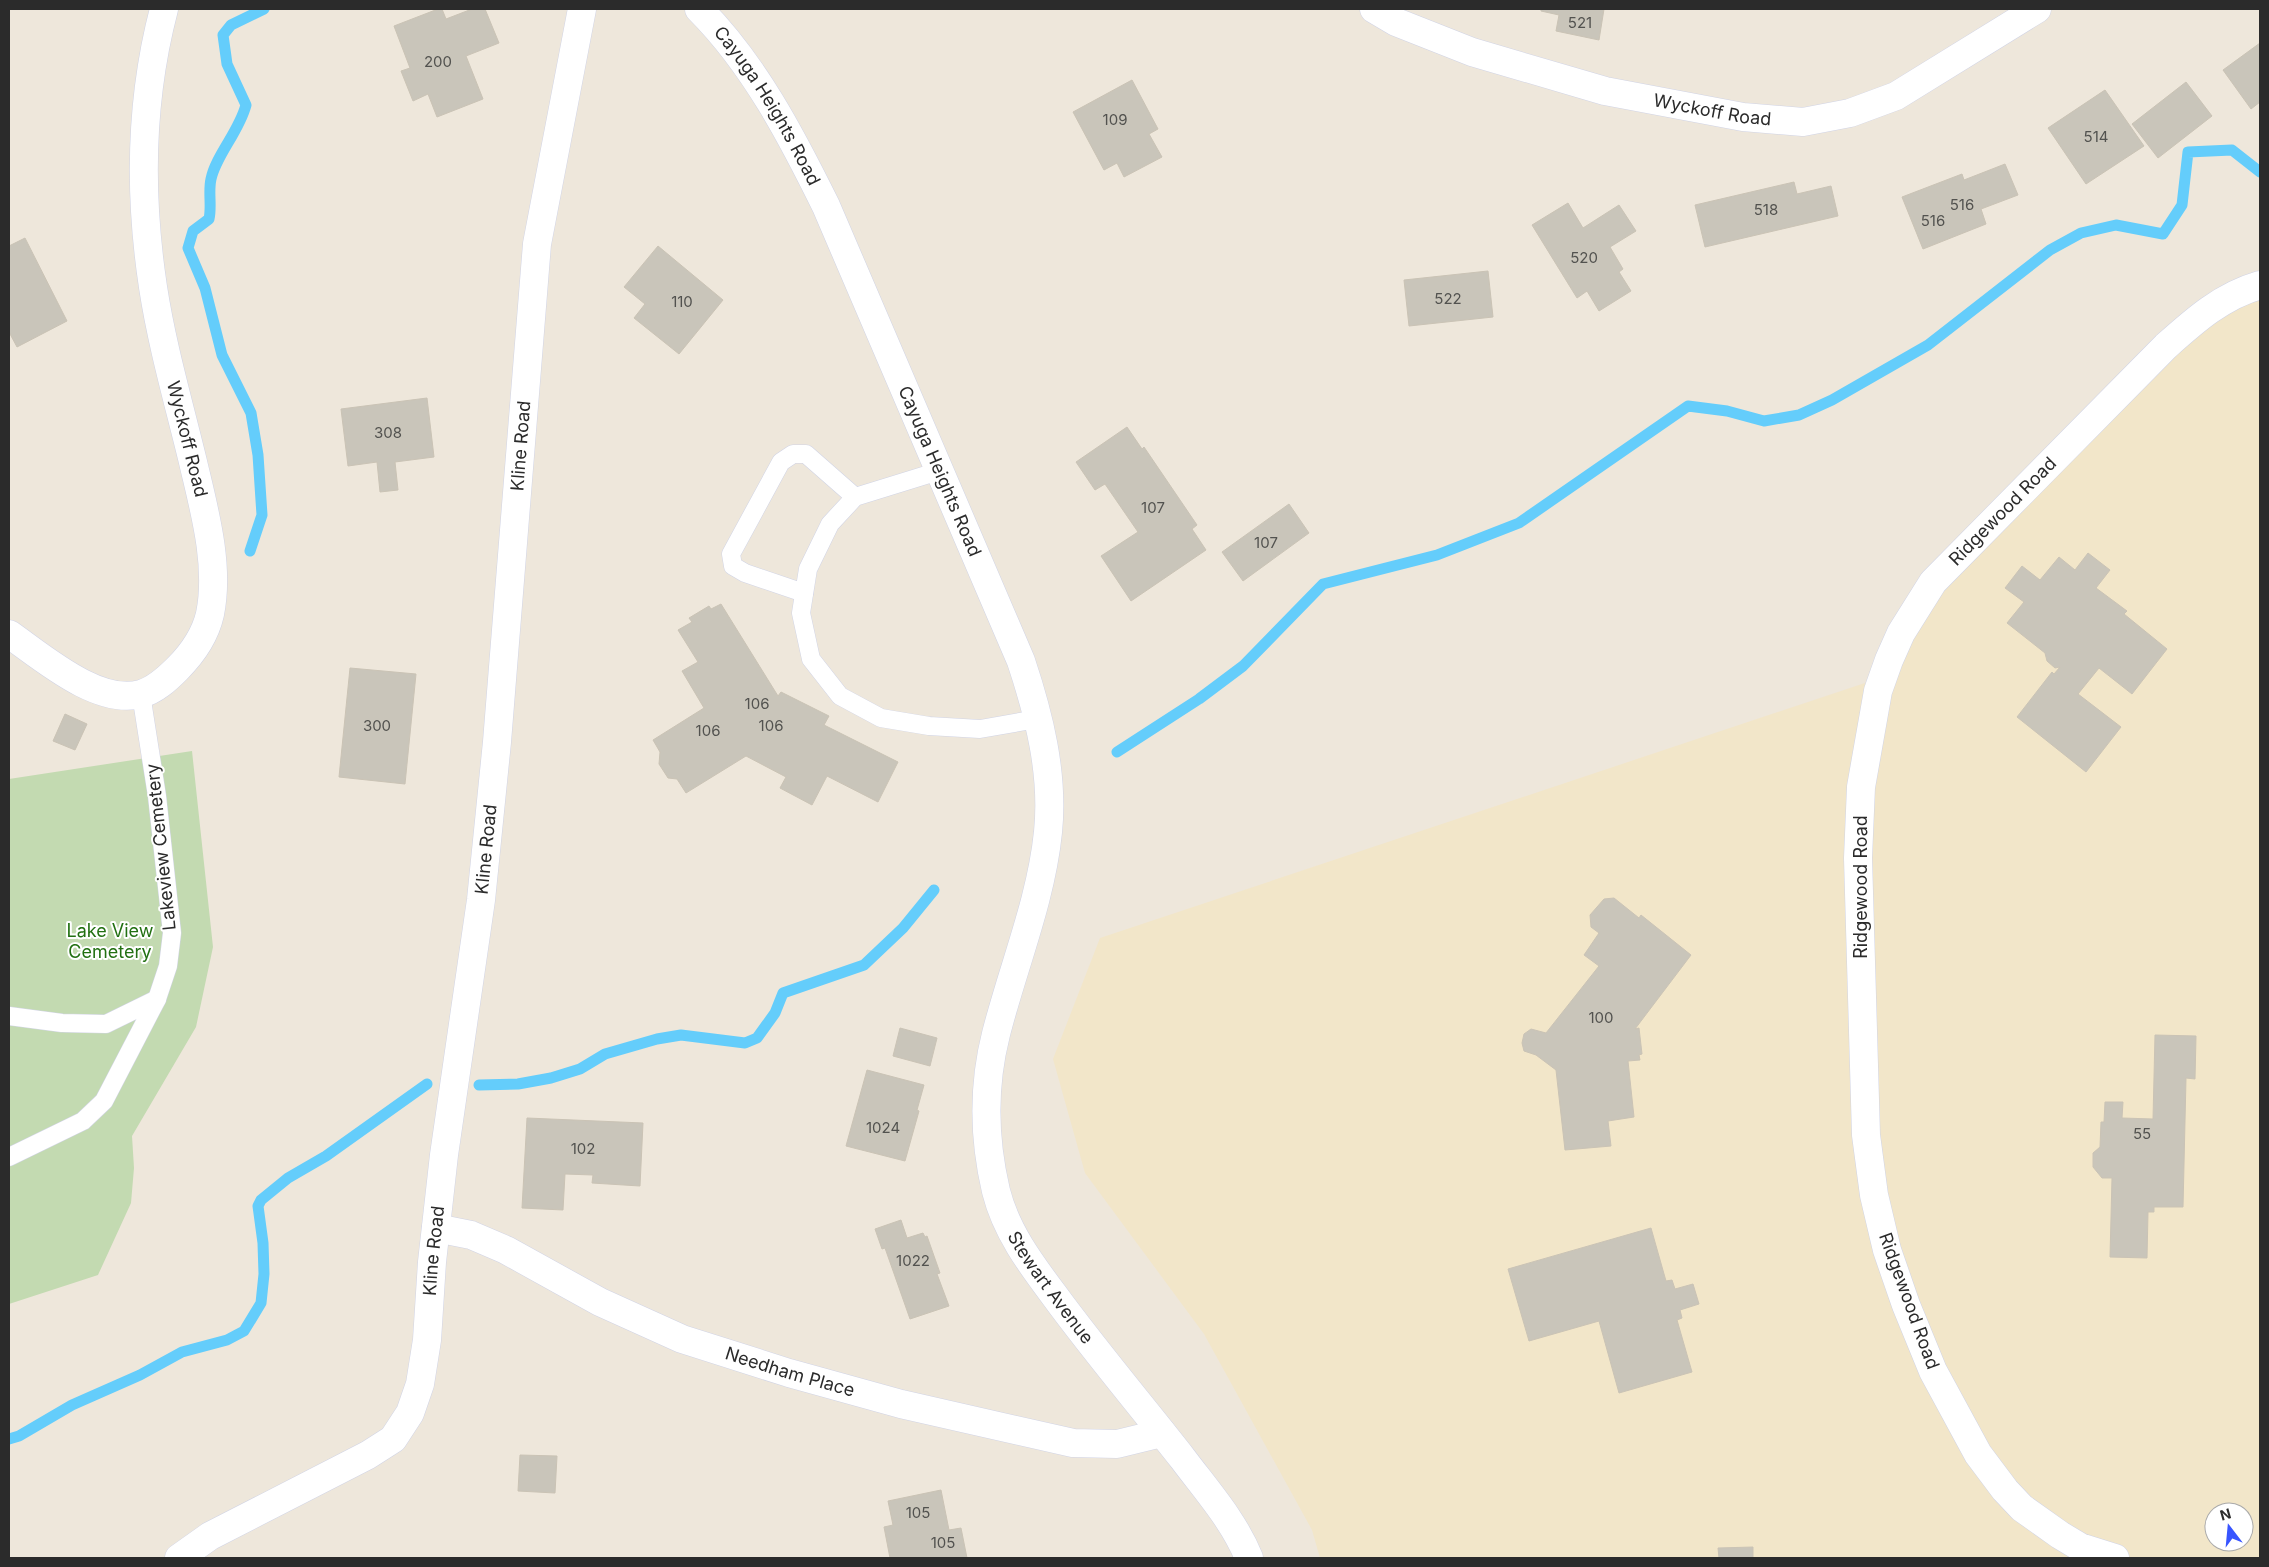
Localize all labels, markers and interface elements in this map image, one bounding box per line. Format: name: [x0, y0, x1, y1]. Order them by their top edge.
house number: 521: [1568, 13, 1592, 32]
street label: Cayuga Heights Road: [710, 22, 825, 189]
house number: 200: [424, 52, 452, 71]
street label: Wyckoff Road: [1652, 89, 1772, 129]
house number: 109: [1103, 110, 1127, 129]
house number: 514: [2084, 127, 2108, 146]
house number: 516: [1950, 195, 1974, 214]
house number: 518: [1754, 200, 1778, 219]
house number: 516: [1921, 211, 1945, 230]
house number: 520: [1570, 248, 1598, 267]
house number: 522: [1434, 289, 1462, 308]
house number: 110: [671, 292, 693, 311]
street label: Wyckoff Road: [163, 379, 212, 499]
street label: Cayuga Heights Road: [894, 382, 986, 560]
street label: Kline Road: [506, 400, 534, 492]
house number: 308: [374, 423, 402, 442]
street label: Ridgewood Road: [1944, 452, 2060, 569]
house number: 107: [1141, 498, 1165, 517]
house number: 107: [1254, 533, 1278, 552]
house number: 106: [745, 694, 769, 713]
house number: 300: [363, 716, 391, 735]
house number: 106: [759, 716, 783, 735]
house number: 106: [696, 721, 720, 740]
street label: Lakeview Cemetery: [141, 763, 180, 932]
street label: Kline Road: [471, 803, 501, 895]
street label: Ridgewood Road: [1850, 815, 1871, 959]
park label: Lake View Cemetery: [67, 920, 154, 962]
house number: 100: [1588, 1008, 1614, 1027]
house number: 1024: [866, 1118, 900, 1137]
house number: 55: [2133, 1124, 2151, 1143]
house number: 102: [571, 1139, 595, 1158]
street label: Kline Road: [419, 1205, 448, 1296]
street label: Stewart Avenue: [1003, 1227, 1098, 1348]
street label: Ridgewood Road: [1875, 1230, 1944, 1372]
house number: 1022: [896, 1251, 930, 1270]
street label: Needham Place: [723, 1342, 857, 1401]
north arrow: [2204, 1502, 2254, 1552]
house number: 105: [906, 1503, 930, 1522]
text: N: [2218, 1504, 2233, 1524]
house number: 105: [931, 1533, 955, 1552]

